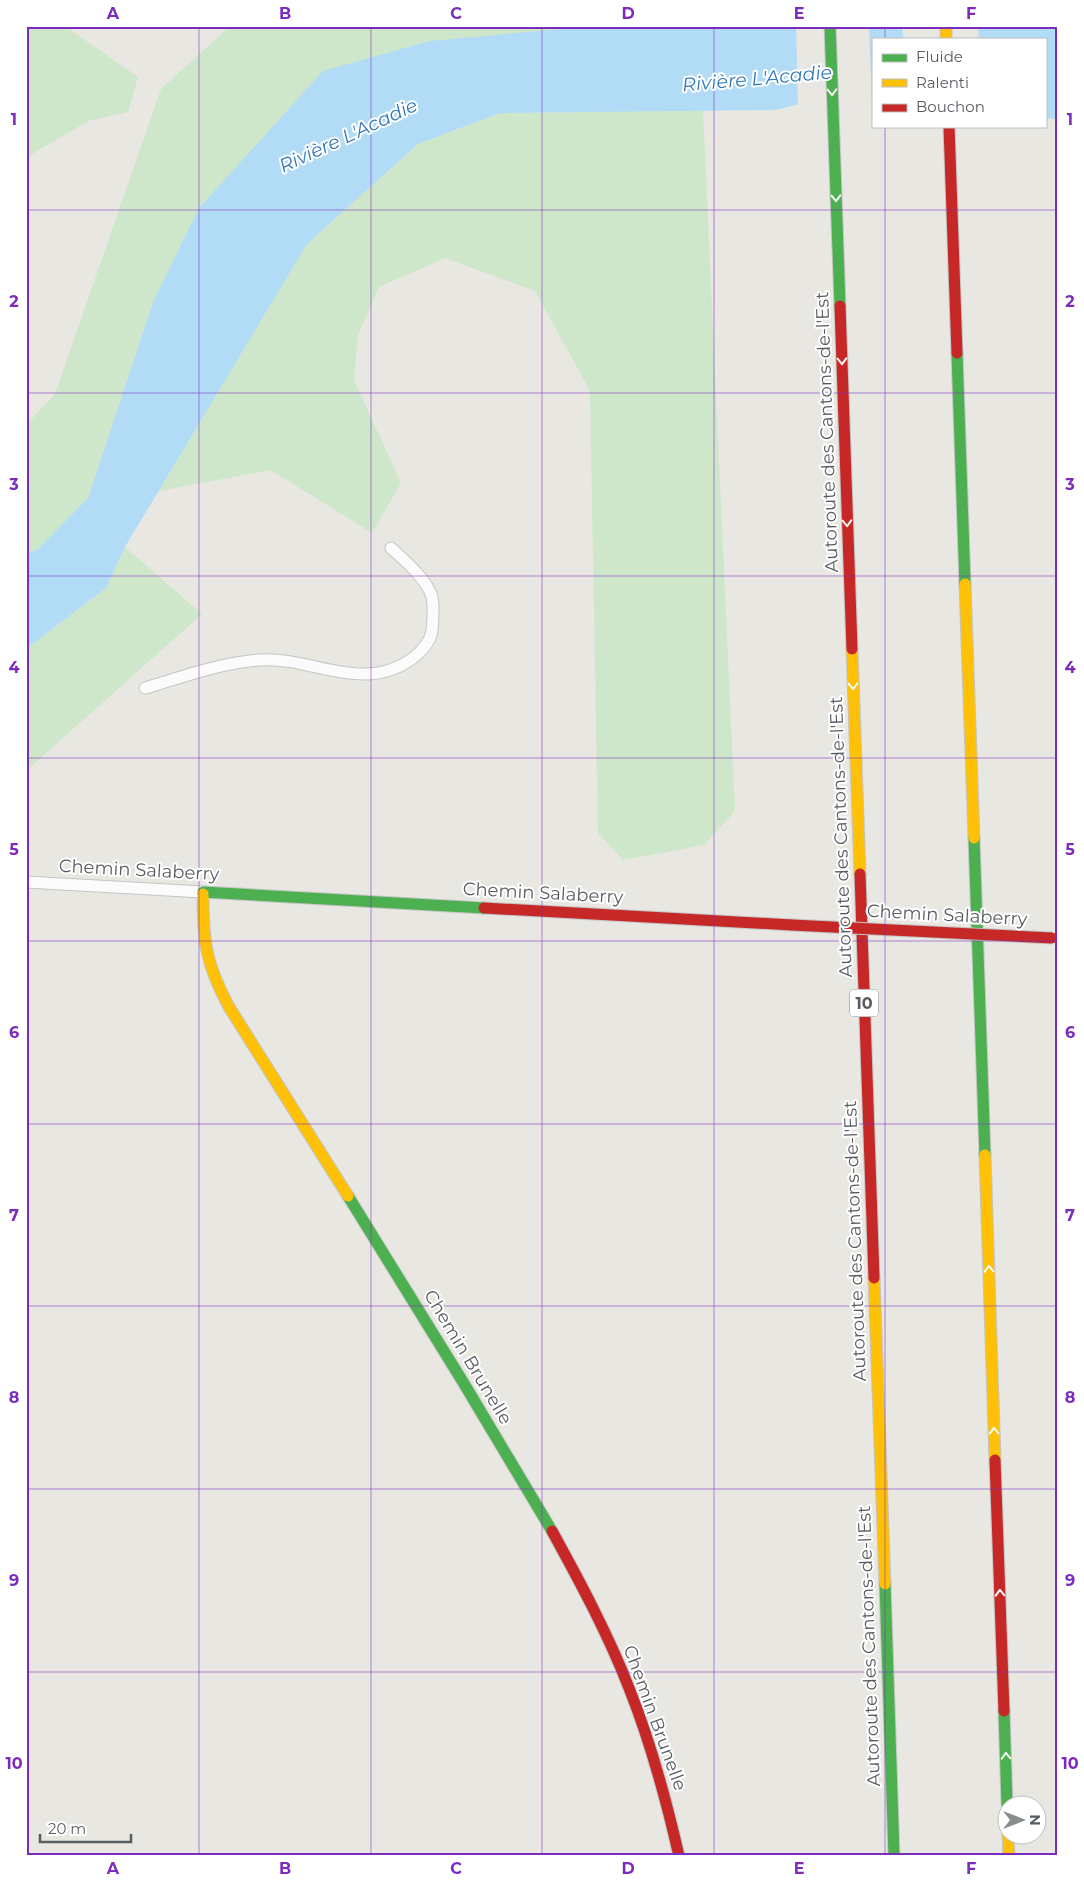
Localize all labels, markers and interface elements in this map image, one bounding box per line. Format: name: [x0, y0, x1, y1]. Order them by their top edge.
text: A: [106, 4, 120, 23]
text: B: [279, 4, 291, 23]
text: C: [450, 4, 462, 23]
text: D: [621, 4, 635, 23]
text: E: [794, 4, 804, 23]
text: F: [966, 4, 976, 23]
legend: [872, 38, 1046, 128]
text: Fluide: [916, 47, 963, 66]
water label: Rivière L'Acadie: [681, 60, 833, 96]
text: Ralenti: [916, 73, 969, 92]
one-way arrow: [827, 89, 838, 97]
water label: Rivière L'Acadie: [275, 93, 421, 178]
text: Bouchon: [916, 97, 985, 116]
text: 1: [11, 110, 17, 129]
text: 1: [1067, 110, 1073, 129]
one-way arrow: [831, 195, 842, 203]
street label: Autoroute des Cantons-de-l'Est: [811, 291, 843, 573]
text: 2: [9, 292, 19, 311]
text: 2: [1065, 292, 1075, 311]
one-way arrow: [837, 358, 847, 365]
text: 3: [8, 475, 19, 494]
text: 3: [1064, 475, 1075, 494]
one-way arrow: [842, 519, 853, 527]
text: 4: [8, 658, 20, 677]
text: 4: [1064, 658, 1076, 677]
one-way arrow: [848, 682, 858, 690]
street label: Autoroute des Cantons-de-l'Est: [825, 696, 857, 978]
text: 5: [9, 840, 19, 859]
text: 5: [1065, 840, 1075, 859]
street label: Chemin Salaberry: [58, 855, 220, 885]
street label: Chemin Salaberry: [462, 878, 624, 908]
street label: Chemin Salaberry: [866, 900, 1028, 930]
road number: 10: [850, 990, 878, 1016]
text: 6: [9, 1023, 19, 1042]
text: 6: [1065, 1023, 1075, 1042]
street label: Autoroute des Cantons-de-l'Est: [839, 1100, 871, 1382]
text: 7: [9, 1206, 19, 1225]
text: 7: [1065, 1206, 1075, 1225]
one-way arrow: [983, 1264, 994, 1272]
street label: Chemin Brunelle: [419, 1286, 517, 1428]
text: 8: [9, 1388, 19, 1407]
text: 8: [1065, 1388, 1075, 1407]
one-way arrow: [989, 1427, 1000, 1435]
street label: Autoroute des Cantons-de-l'Est: [853, 1505, 885, 1787]
text: 9: [9, 1571, 19, 1590]
text: 9: [1065, 1571, 1075, 1590]
one-way arrow: [995, 1589, 1005, 1597]
street label: Chemin Brunelle: [618, 1642, 692, 1794]
one-way arrow: [1000, 1752, 1011, 1760]
text: 10: [5, 1754, 23, 1773]
text: 10: [1061, 1754, 1079, 1773]
north arrow: [996, 1794, 1046, 1844]
scale bar: [40, 1812, 131, 1844]
text: N: [1026, 1814, 1044, 1826]
text: 20 m: [48, 1819, 86, 1838]
text: A: [106, 1859, 120, 1878]
text: B: [279, 1859, 291, 1878]
text: C: [450, 1859, 462, 1878]
text: D: [621, 1859, 635, 1878]
text: E: [794, 1859, 804, 1878]
text: F: [966, 1859, 976, 1878]

